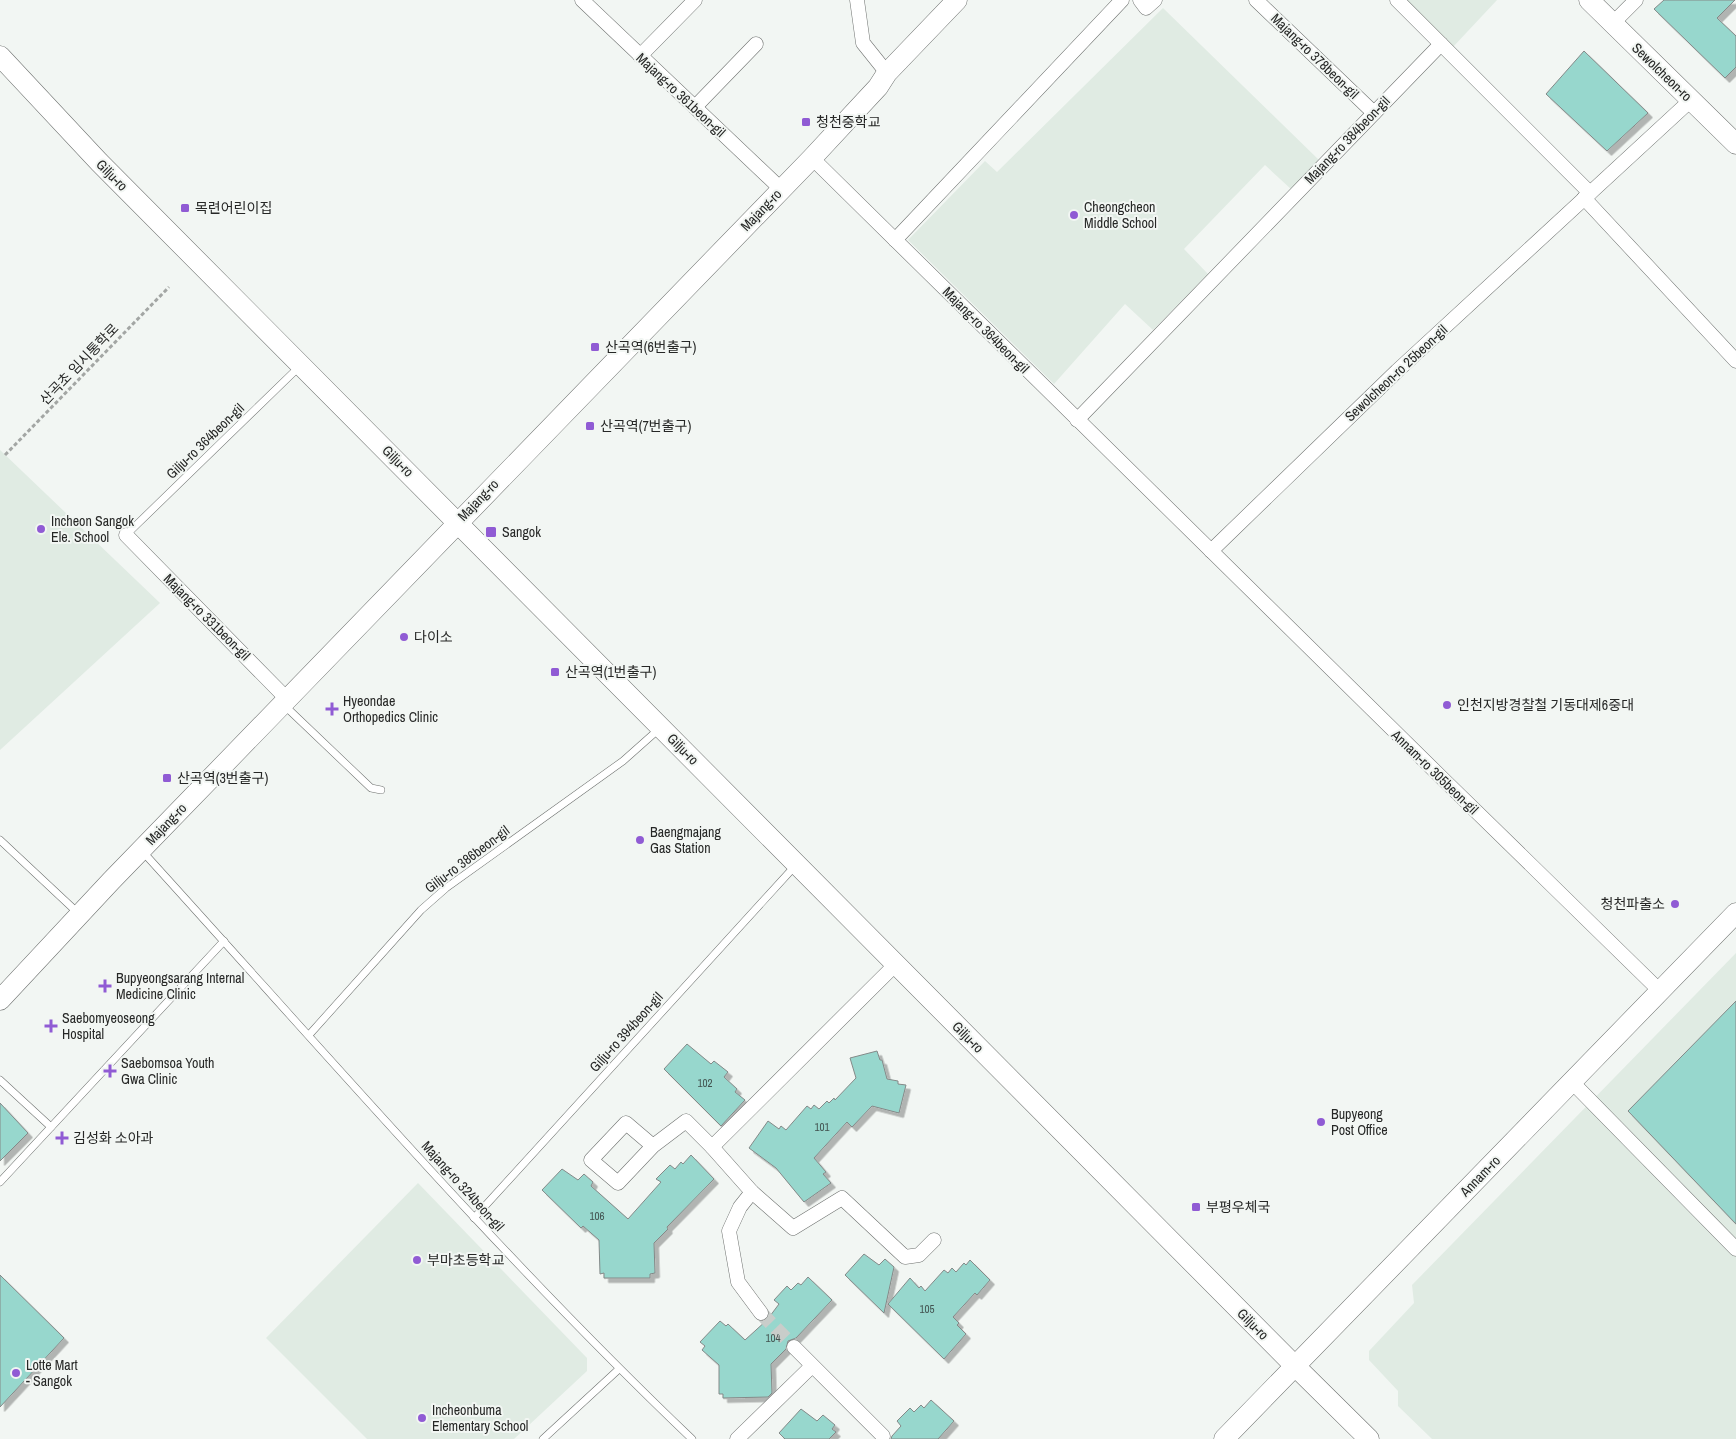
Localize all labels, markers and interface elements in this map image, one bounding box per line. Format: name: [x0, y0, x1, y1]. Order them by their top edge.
street label: Majang-ro 378beon-gil: [1267, 9, 1363, 103]
street label: Sewolcheon-ro: [1628, 39, 1696, 105]
street label: Majang-ro 361beon-gil: [633, 49, 729, 141]
street label: Majang-ro 384beon-gil: [1300, 92, 1394, 188]
place label: 청천중학교: [816, 113, 881, 131]
marker: 청천중학교: [800, 116, 812, 128]
street label: Gilju-ro: [92, 155, 132, 195]
street label: Majang-ro: [737, 185, 785, 235]
place label: Cheongcheon Middle School: [1084, 198, 1157, 232]
place label: 목련어린이집: [195, 199, 272, 217]
marker: 목련어린이집: [179, 202, 191, 214]
marker: Cheongcheon Middle School: [1068, 209, 1080, 221]
street label: Majang-ro 364beon-gil: [939, 283, 1033, 377]
street label: 산곡초 임시통학로: [36, 319, 122, 408]
street label: Sewolcheon-ro 25beon-gil: [1341, 321, 1451, 425]
place label: 산곡역(6번출구): [605, 338, 696, 356]
marker: 산곡역(6번출구): [589, 341, 601, 353]
street label: Gilju-ro 364beon-gil: [162, 399, 248, 483]
place label: 산곡역(7번출구): [600, 417, 691, 435]
marker: 산곡역(7번출구): [584, 420, 596, 432]
street label: Gilju-ro: [378, 441, 418, 481]
street label: Majang-ro: [454, 475, 502, 525]
place label: Incheon Sangok Ele. School: [51, 512, 134, 546]
marker: Incheon Sangok Ele. School: [35, 523, 47, 535]
place label: Sangok: [502, 523, 541, 541]
marker: Sangok: [484, 525, 498, 539]
street label: Majang-ro 331beon-gil: [160, 570, 254, 664]
place label: 다이소: [414, 628, 453, 646]
marker: 다이소: [398, 631, 410, 643]
place label: 산곡역(1번출구): [565, 663, 656, 681]
marker: 산곡역(1번출구): [549, 666, 561, 678]
place label: Hyeondae Orthopedics Clinic: [343, 692, 438, 726]
place label: 인천지방경찰철 기동대제6중대: [1457, 696, 1634, 714]
marker: 인천지방경찰철 기동대제6중대: [1441, 699, 1453, 711]
marker: Hyeondae Orthopedics Clinic: [325, 702, 339, 716]
street label: Annam-ro 305beon-gil: [1387, 725, 1482, 818]
street label: Gilju-ro: [663, 729, 703, 769]
place label: 산곡역(3번출구): [177, 769, 268, 787]
marker: 산곡역(3번출구): [161, 772, 173, 784]
street label: Majang-ro: [142, 799, 190, 849]
street label: Gilju-ro 386beon-gil: [421, 821, 513, 897]
place label: Baengmajang Gas Station: [650, 823, 721, 857]
marker: Baengmajang Gas Station: [634, 834, 646, 846]
place label: 청천파출소: [1601, 895, 1665, 913]
marker: 청천파출소: [1669, 898, 1681, 910]
place label: Bupyeongsarang Internal Medicine Clinic: [116, 969, 244, 1003]
marker: Bupyeongsarang Internal Medicine Clinic: [98, 979, 112, 993]
street label: Gilju-ro 394beon-gil: [585, 988, 667, 1076]
place label: Saebomyeoseong Hospital: [62, 1009, 155, 1043]
street label: Gilju-ro: [948, 1017, 988, 1057]
marker: Saebomyeoseong Hospital: [44, 1019, 58, 1033]
place label: Saebomsoa Youth Gwa Clinic: [121, 1054, 214, 1088]
marker: Saebomsoa Youth Gwa Clinic: [103, 1064, 117, 1078]
house number: 102: [697, 1076, 713, 1090]
place label: Bupyeong Post Office: [1331, 1105, 1388, 1139]
marker: Bupyeong Post Office: [1315, 1116, 1327, 1128]
house number: 101: [814, 1120, 830, 1134]
place label: 김성화 소아과: [73, 1129, 154, 1147]
marker: 김성화 소아과: [55, 1131, 69, 1145]
street label: Majang-ro 324beon-gil: [418, 1137, 508, 1235]
street label: Annam-ro: [1455, 1152, 1504, 1201]
place label: 부평우체국: [1206, 1198, 1271, 1216]
marker: 부평우체국: [1190, 1201, 1202, 1213]
house number: 106: [589, 1209, 605, 1223]
place label: 부마초등학교: [427, 1251, 504, 1269]
marker: 부마초등학교: [411, 1254, 423, 1266]
house number: 105: [919, 1302, 935, 1316]
street label: Gilju-ro: [1233, 1304, 1273, 1344]
house number: 104: [765, 1331, 781, 1345]
place label: Lotte Mart - Sangok: [26, 1356, 78, 1390]
marker: Lotte Mart - Sangok: [10, 1367, 22, 1379]
place label: Incheonbuma Elementary School: [432, 1401, 528, 1435]
marker: Incheonbuma Elementary School: [416, 1412, 428, 1424]

